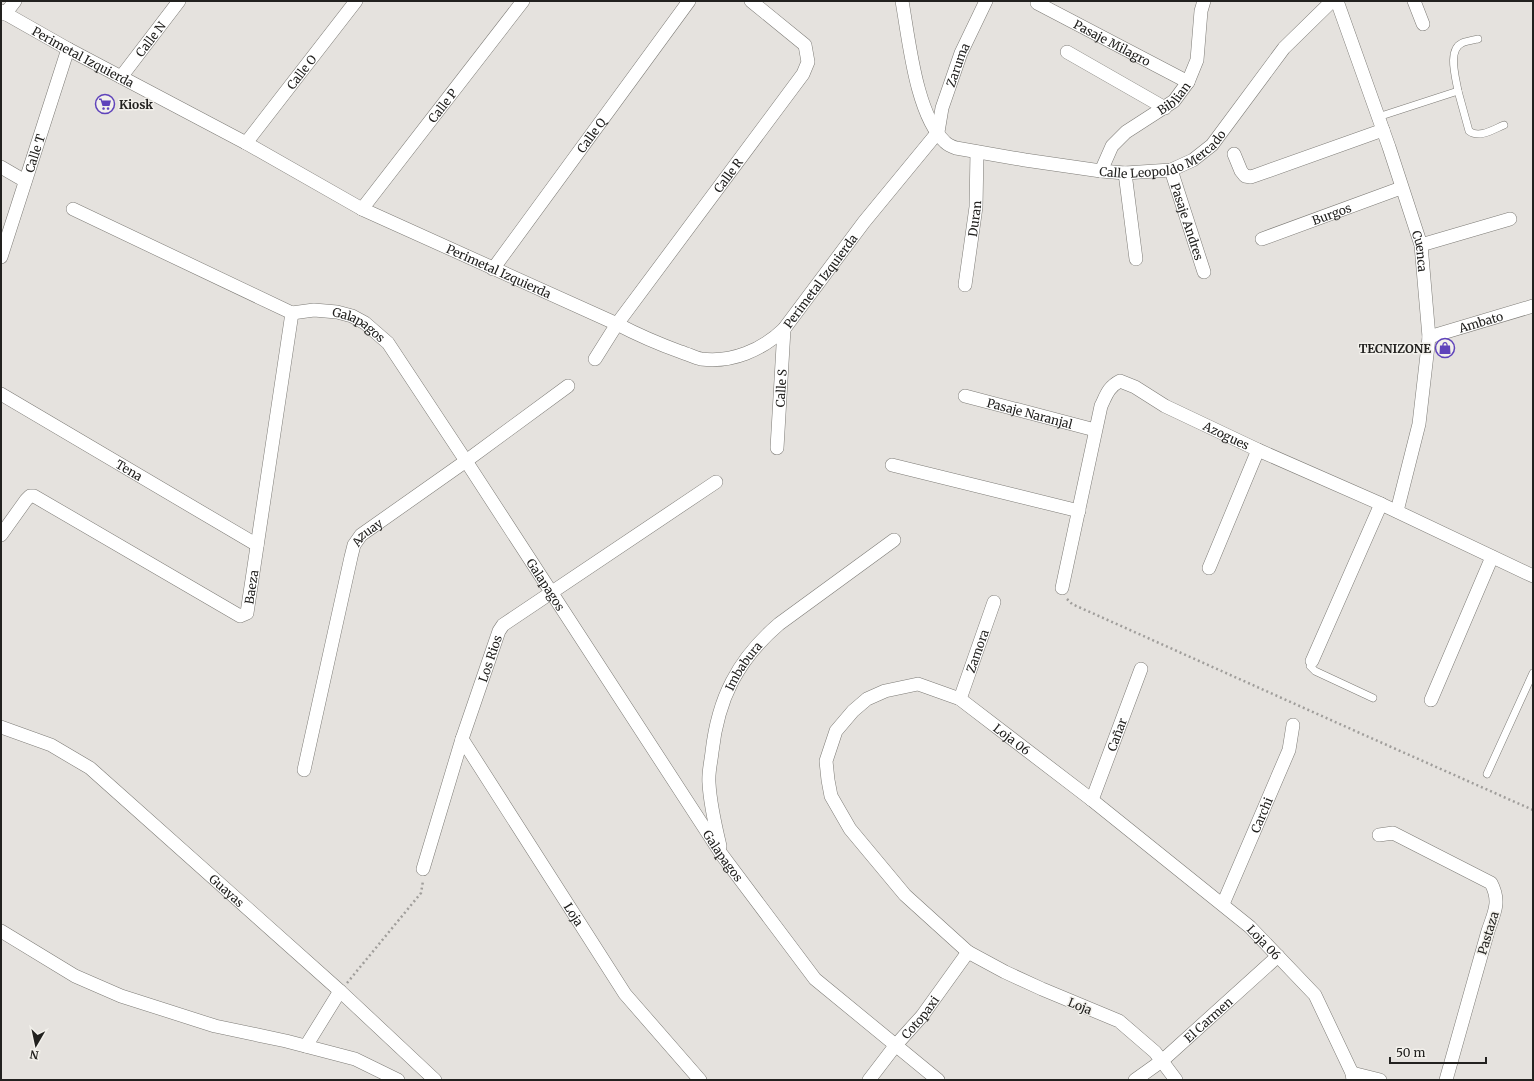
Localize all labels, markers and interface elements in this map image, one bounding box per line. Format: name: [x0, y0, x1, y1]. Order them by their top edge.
street label: Pasaje Milagro: [1071, 16, 1153, 69]
street label: Calle N: [132, 18, 169, 59]
street label: Perimetal Izquierda: [30, 23, 137, 90]
street label: Zaruma: [942, 40, 973, 89]
street label: Calle O: [283, 51, 319, 92]
street label: Biblian: [1154, 79, 1193, 117]
street label: Calle P: [424, 85, 460, 125]
supermarket icon: Kiosk: [94, 93, 116, 115]
place label: Kiosk: [119, 97, 153, 112]
street label: Calle Q: [573, 113, 610, 155]
street label: Calle Leopoldo Mercado: [1099, 127, 1228, 181]
street label: Calle T: [21, 132, 48, 174]
street label: Calle R: [710, 154, 746, 195]
street label: Pasaje Andres: [1168, 181, 1207, 262]
street label: Burgos: [1310, 199, 1353, 228]
street label: Duran: [964, 200, 984, 238]
street label: Cuenca: [1409, 228, 1431, 273]
street label: Perimetal Izquierda: [780, 230, 860, 331]
street label: Perimetal Izquierda: [444, 241, 554, 301]
street label: Galapagos: [331, 304, 389, 345]
street label: Ambato: [1456, 308, 1505, 336]
shop icon: TECNIZONE: [1434, 337, 1456, 359]
place label: TECNIZONE: [1359, 341, 1431, 356]
street label: Calle S: [772, 369, 789, 408]
street label: Pasaje Naranjal: [985, 395, 1075, 431]
street label: Azogues: [1200, 417, 1252, 452]
street label: Tena: [113, 456, 146, 484]
street label: Azuay: [348, 515, 385, 550]
street label: Galapagos: [524, 555, 569, 613]
street label: Baeza: [241, 568, 261, 605]
street label: Zamora: [962, 627, 992, 675]
street label: Los Rios: [475, 633, 505, 684]
street label: Imbabura: [721, 638, 765, 693]
street label: Cañar: [1104, 715, 1130, 753]
street label: Loja 06: [991, 720, 1034, 758]
street label: Carchi: [1247, 795, 1275, 835]
street label: Galapagos: [700, 827, 747, 884]
street label: Guayas: [206, 871, 248, 910]
street label: Loja: [561, 900, 587, 929]
street label: Pastaza: [1474, 909, 1502, 956]
street label: Loja 06: [1244, 921, 1284, 963]
street label: Cotopaxi: [898, 992, 942, 1042]
street label: Loja: [1066, 994, 1095, 1018]
street label: El Carmen: [1181, 994, 1235, 1045]
north arrow: [16, 1025, 56, 1065]
scale bar: [1390, 1039, 1486, 1065]
text: 50 m: [1396, 1045, 1425, 1060]
text: N: [29, 1047, 40, 1062]

